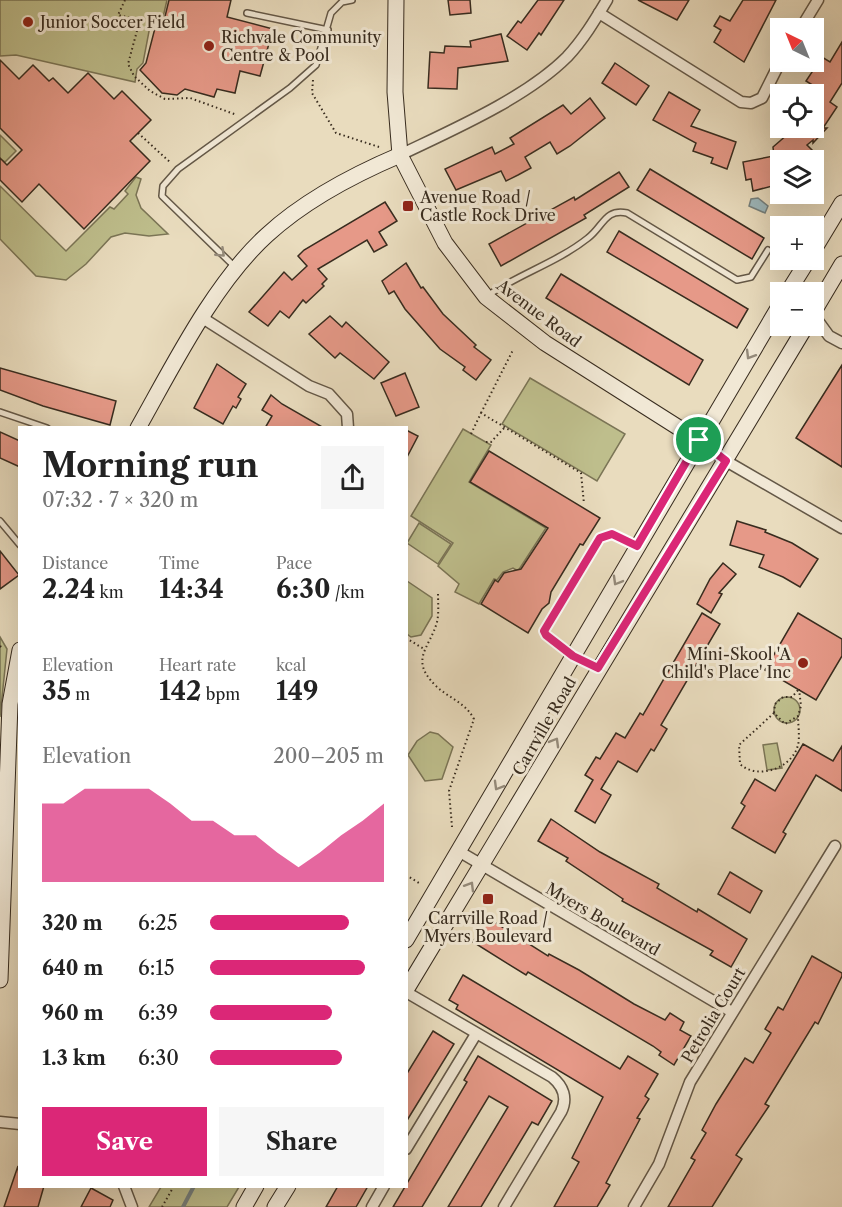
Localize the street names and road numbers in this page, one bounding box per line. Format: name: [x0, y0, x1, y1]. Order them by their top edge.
street label: Avenue Road: [492, 274, 585, 351]
street label: Carrville Road: [508, 673, 580, 779]
street label: Myers Boulevard: [542, 878, 664, 960]
street label: Petrolia Court: [677, 963, 749, 1066]

